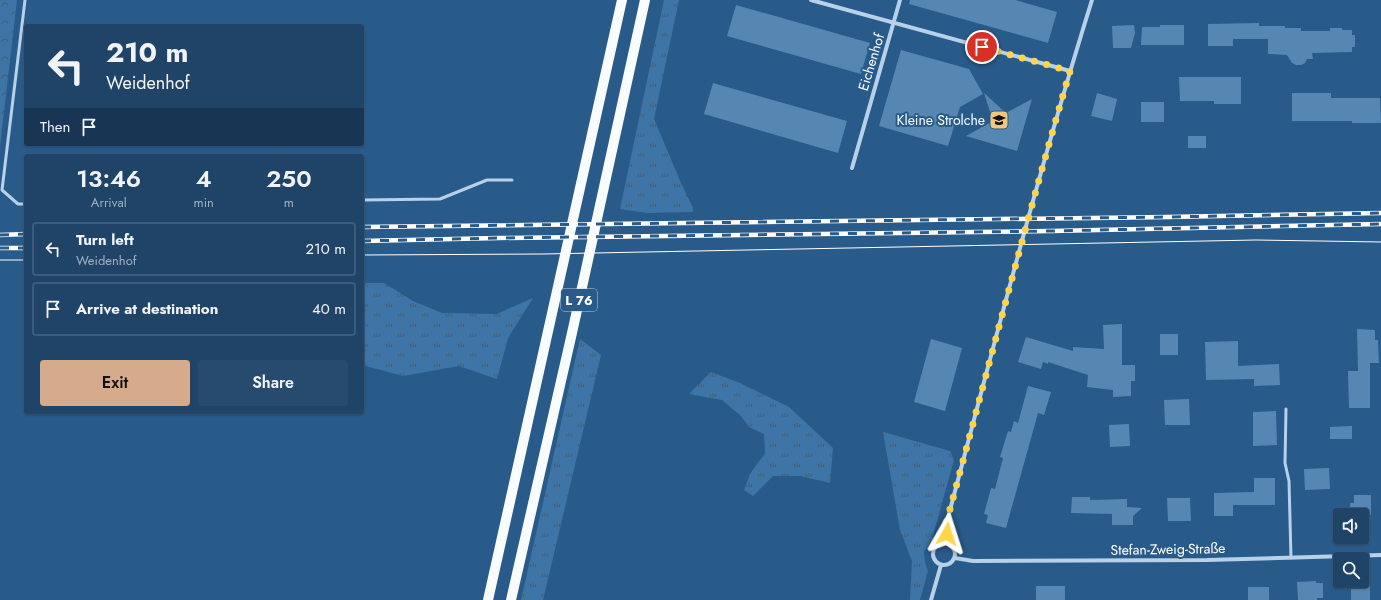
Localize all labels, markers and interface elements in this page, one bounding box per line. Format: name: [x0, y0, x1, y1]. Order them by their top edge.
street label: Eichenhof: [853, 30, 889, 93]
pin: [965, 30, 999, 64]
text: 210 m: [106, 32, 189, 73]
icon: arrive: [971, 36, 993, 58]
icon: left: [40, 40, 92, 92]
text: Weidenhof: [106, 70, 190, 96]
school or university icon: Kleine Strolche: [988, 109, 1010, 131]
place label: Kleine Strolche: [897, 110, 985, 130]
text: Then: [40, 116, 70, 138]
icon: arrive: [78, 116, 100, 138]
text: 13:46: [76, 161, 141, 196]
text: 4: [196, 161, 212, 196]
text: 250: [266, 161, 312, 196]
text: Arrival: [91, 193, 127, 212]
text: min: [194, 193, 214, 212]
text: m: [284, 193, 294, 212]
text: Turn left: [76, 229, 134, 251]
icon: left: [42, 238, 64, 260]
text: 210 m: [306, 238, 346, 260]
text: Weidenhof: [76, 251, 136, 270]
road number: L 76: [561, 289, 597, 311]
icon: arrive: [42, 298, 64, 320]
text: Arrive at destination: [76, 298, 218, 320]
text: 40 m: [312, 298, 346, 320]
button: Exit: [40, 360, 190, 406]
button: Share: [198, 360, 348, 406]
map controls: [1333, 508, 1369, 588]
button: sound: [1333, 508, 1369, 544]
position arrow: [926, 513, 968, 555]
street label: Stefan-Zweig-Straße: [1110, 538, 1226, 560]
button: search: [1333, 552, 1369, 588]

